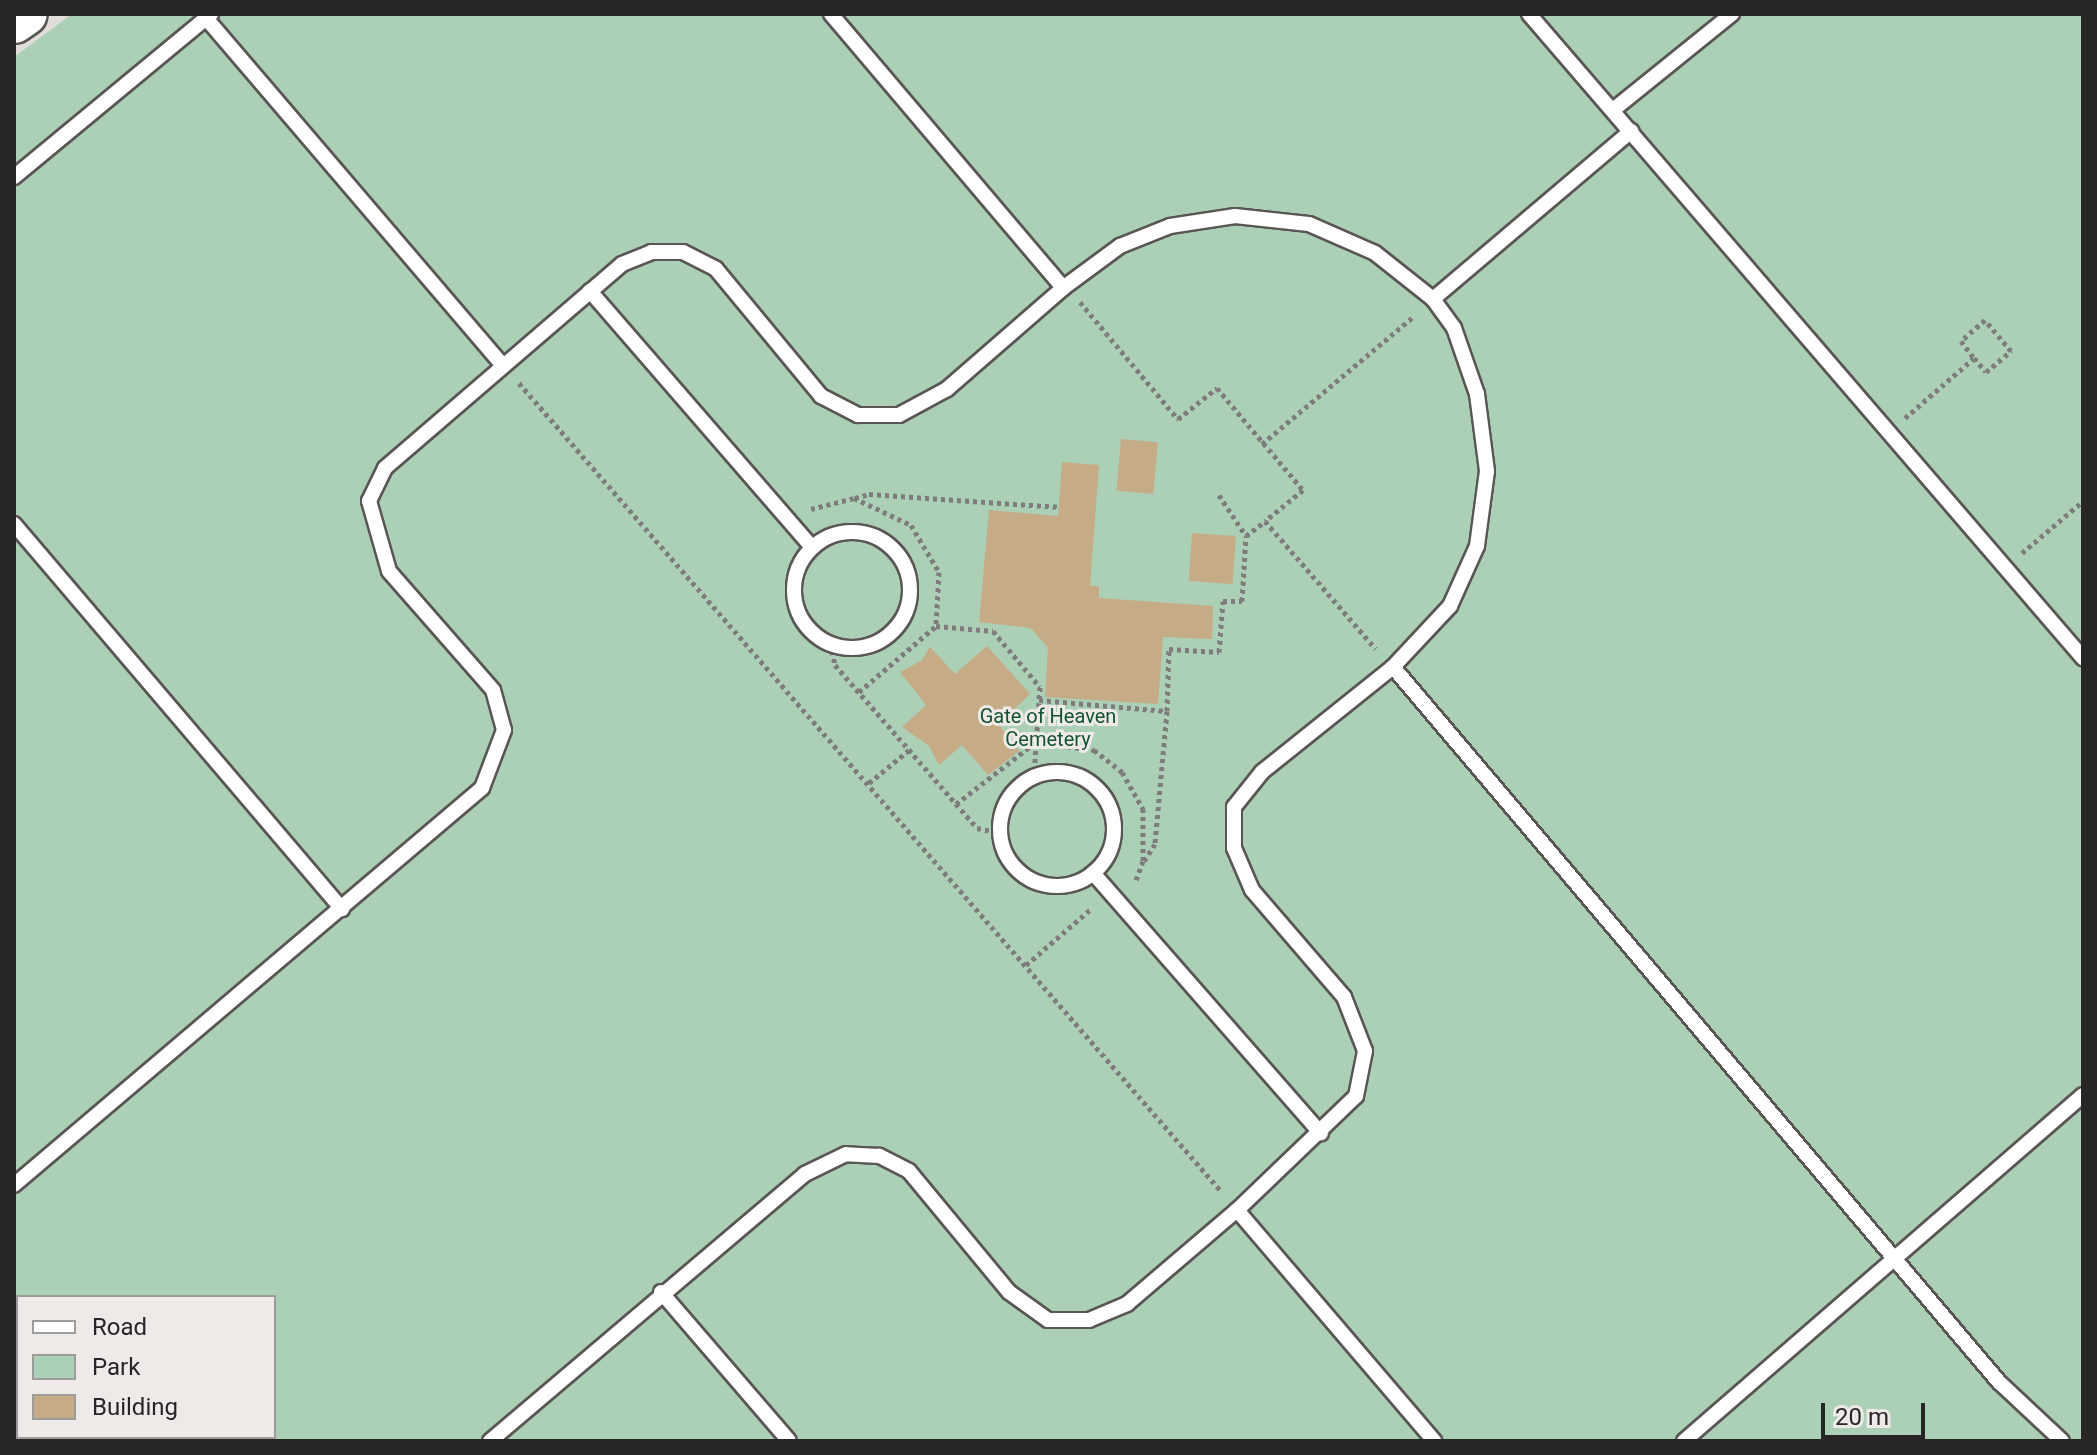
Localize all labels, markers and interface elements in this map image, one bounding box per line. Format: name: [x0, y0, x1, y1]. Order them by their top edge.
park label: Gate of Heaven Cemetery: [980, 704, 1116, 751]
legend: [16, 1295, 276, 1439]
text: Road: [92, 1313, 147, 1341]
text: Park: [92, 1353, 140, 1381]
scale bar: [1825, 1387, 1929, 1437]
text: Building: [92, 1393, 178, 1421]
text: 20 m: [1835, 1403, 1889, 1431]

